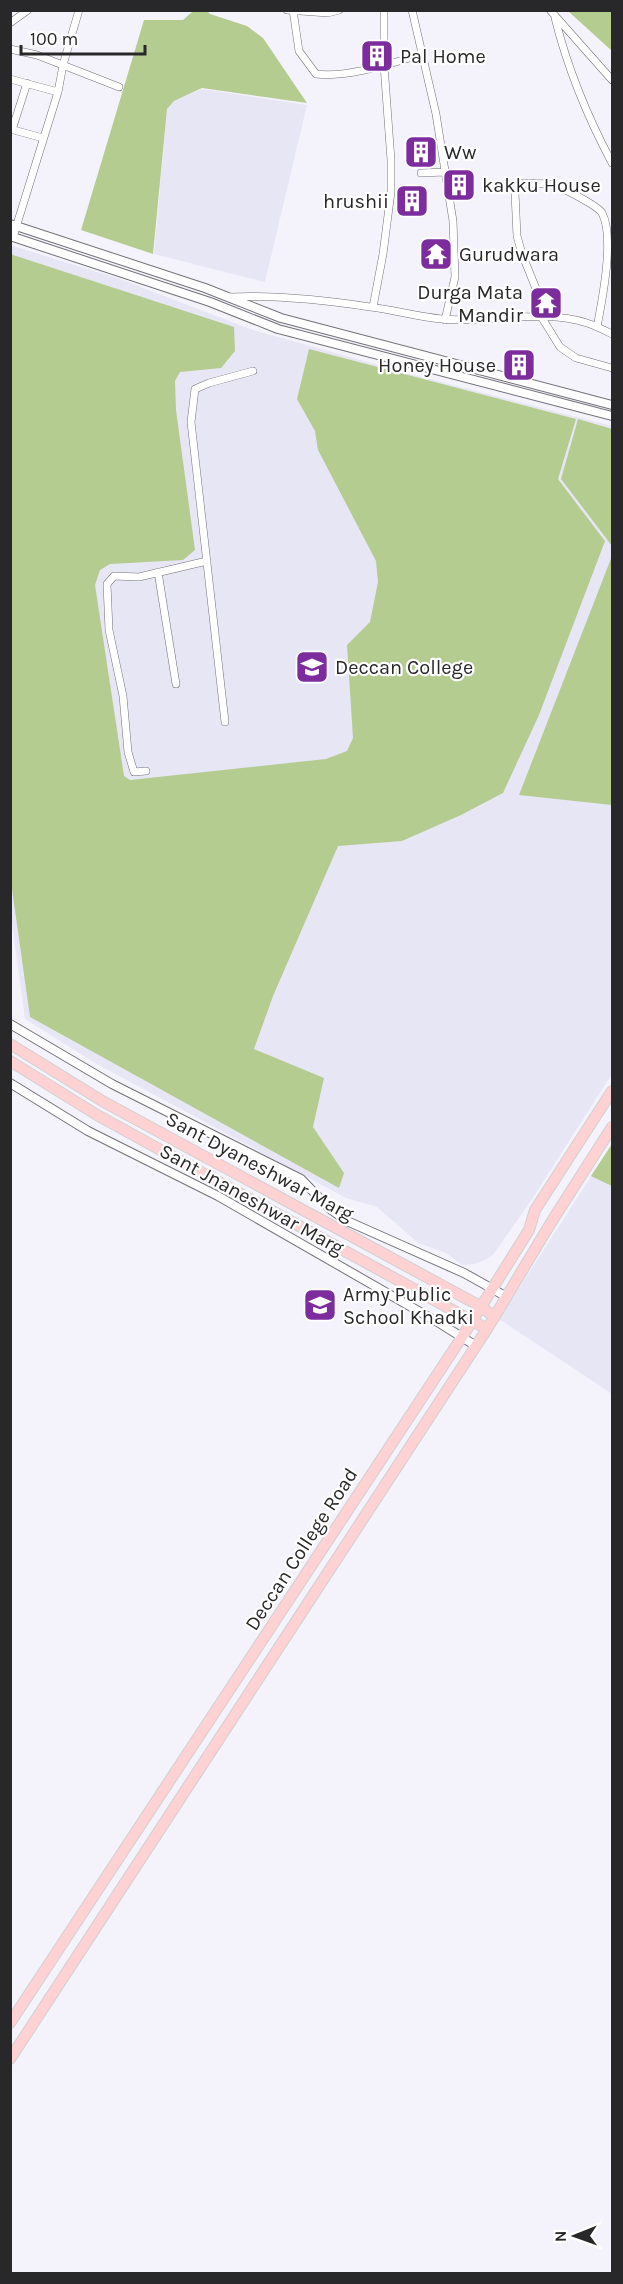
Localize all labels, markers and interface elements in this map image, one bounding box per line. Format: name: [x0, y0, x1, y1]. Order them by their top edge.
scale bar: [21, 18, 146, 56]
text: 100 m: [30, 28, 78, 50]
building icon: Pal Home: [359, 38, 395, 74]
place label: Pal Home: [400, 45, 486, 68]
building icon: Ww: [403, 134, 439, 170]
place label: Ww: [444, 141, 477, 164]
building icon: kakku House: [441, 167, 477, 203]
place label: kakku House: [482, 174, 601, 197]
building icon: hrushii: [394, 183, 430, 219]
place label: hrushii: [323, 190, 389, 213]
temple icon: Gurudwara: [418, 236, 454, 272]
place label: Gurudwara: [459, 243, 559, 266]
place label: Durga Mata Mandir: [417, 281, 524, 327]
temple icon: Durga Mata Mandir: [528, 285, 564, 321]
building icon: Honey House: [501, 347, 537, 383]
place label: Honey House: [378, 354, 496, 377]
school or university icon: Deccan College: [294, 649, 330, 685]
place label: Deccan College: [335, 656, 473, 679]
street label: Sant Dyaneshwar Marg: [162, 1107, 358, 1226]
street label: Sant Jnaneshwar Marg: [156, 1139, 348, 1260]
place label: Army Public School Khadki: [343, 1283, 474, 1329]
school or university icon: Army Public School Khadki: [302, 1287, 338, 1323]
street label: Deccan College Road: [240, 1464, 363, 1635]
north arrow: [545, 2206, 605, 2266]
text: N: [551, 2230, 570, 2242]

